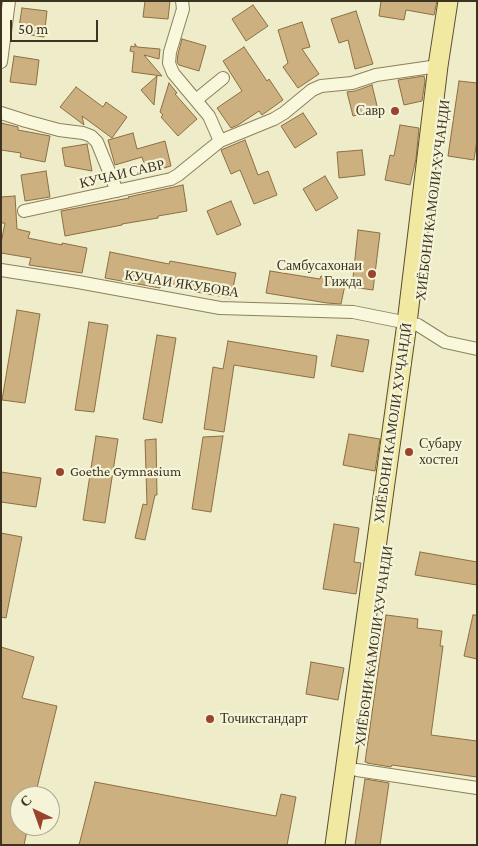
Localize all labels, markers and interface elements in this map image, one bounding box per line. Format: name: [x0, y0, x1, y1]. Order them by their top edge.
scale bar: [12, 10, 100, 42]
text: 50 m: [18, 21, 48, 37]
street label: ХИЁБОНИ КАМОЛИ ХУЧАНДИ: [412, 99, 454, 301]
place label: Савр: [356, 103, 385, 119]
marker: Савр: [389, 105, 401, 117]
street label: КУЧАИ САВР: [78, 156, 166, 192]
place label: Самбусахонаи Гижда: [277, 258, 362, 290]
street label: КУЧАИ ЯКУБОВА: [123, 267, 241, 301]
marker: Самбусахонаи Гижда: [366, 268, 378, 280]
street label: ХИЁБОНИ КАМОЛИ ХУҶАНДӢ: [371, 322, 415, 524]
place label: Субару хостел: [419, 436, 462, 468]
marker: Субару хостел: [403, 446, 415, 458]
place label: Goethe Gymnasium: [70, 464, 181, 480]
marker: Goethe Gymnasium: [54, 466, 66, 478]
street label: ХИЁБОНИ КАМОЛИ ХУЧАНДИ: [352, 545, 396, 747]
place label: Точикстандарт: [220, 711, 308, 727]
marker: Точикстандарт: [204, 713, 216, 725]
north arrow: [10, 786, 60, 836]
text: С: [17, 791, 35, 810]

